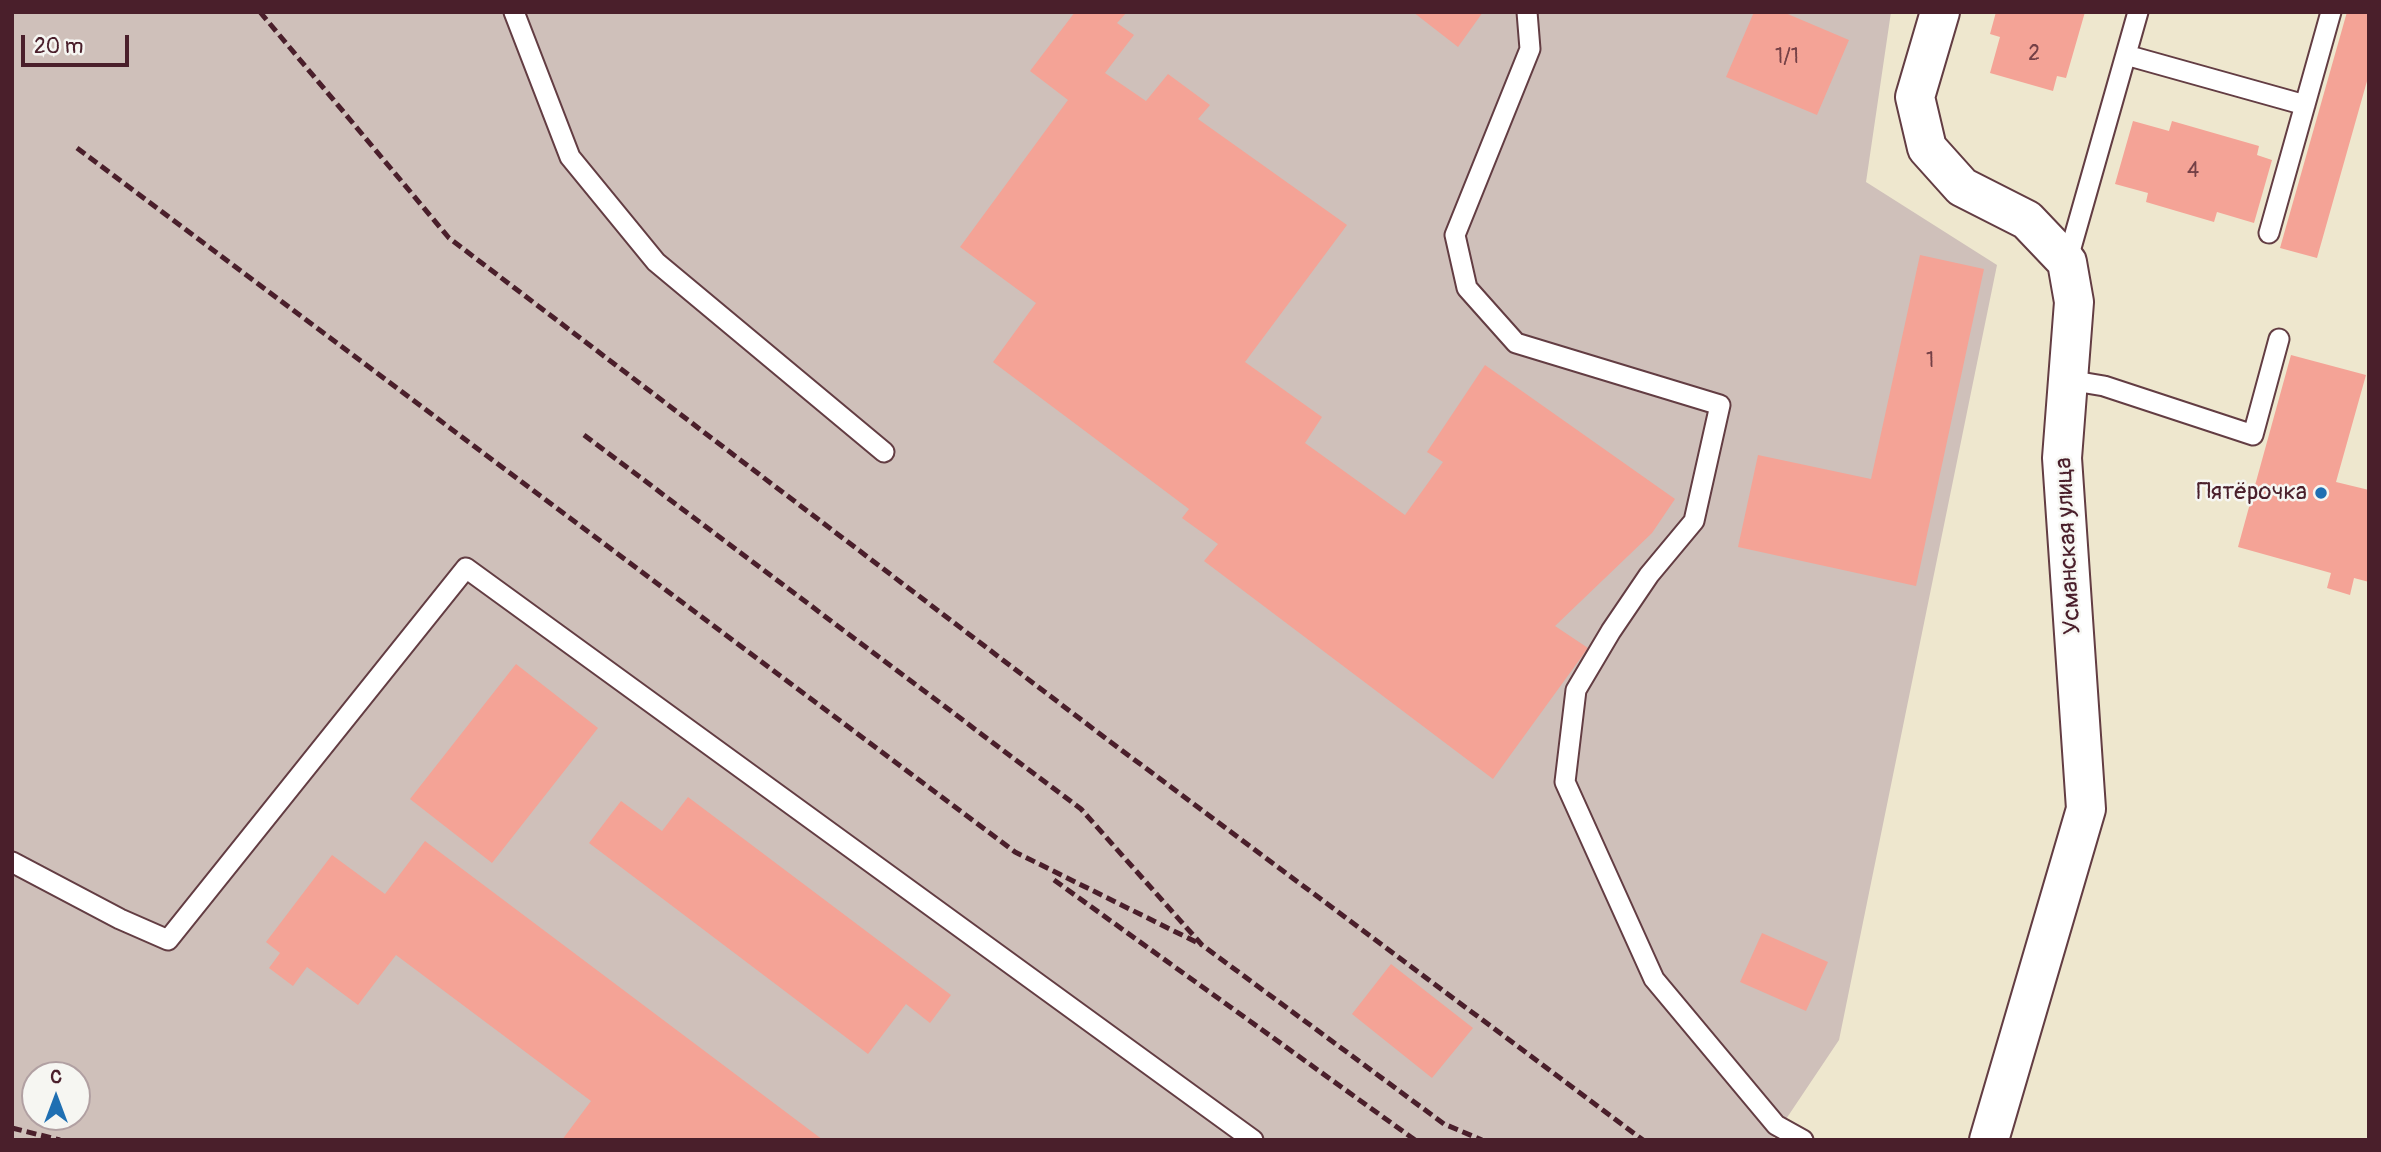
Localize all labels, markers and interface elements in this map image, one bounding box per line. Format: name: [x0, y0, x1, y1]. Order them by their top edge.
scale bar: [24, 21, 133, 65]
text: 20 m: [34, 33, 83, 60]
house number: 2: [2028, 42, 2040, 68]
house number: 1/1: [1775, 45, 1799, 71]
house number: 4: [2187, 159, 2199, 185]
house number: 1: [1926, 349, 1934, 375]
street label: Усманская улица: [2050, 457, 2088, 635]
place label: Пятёрочка: [2196, 479, 2307, 507]
marker: Пятёрочка: [2313, 485, 2329, 501]
north arrow: [21, 1061, 91, 1131]
text: С: [50, 1065, 62, 1089]

